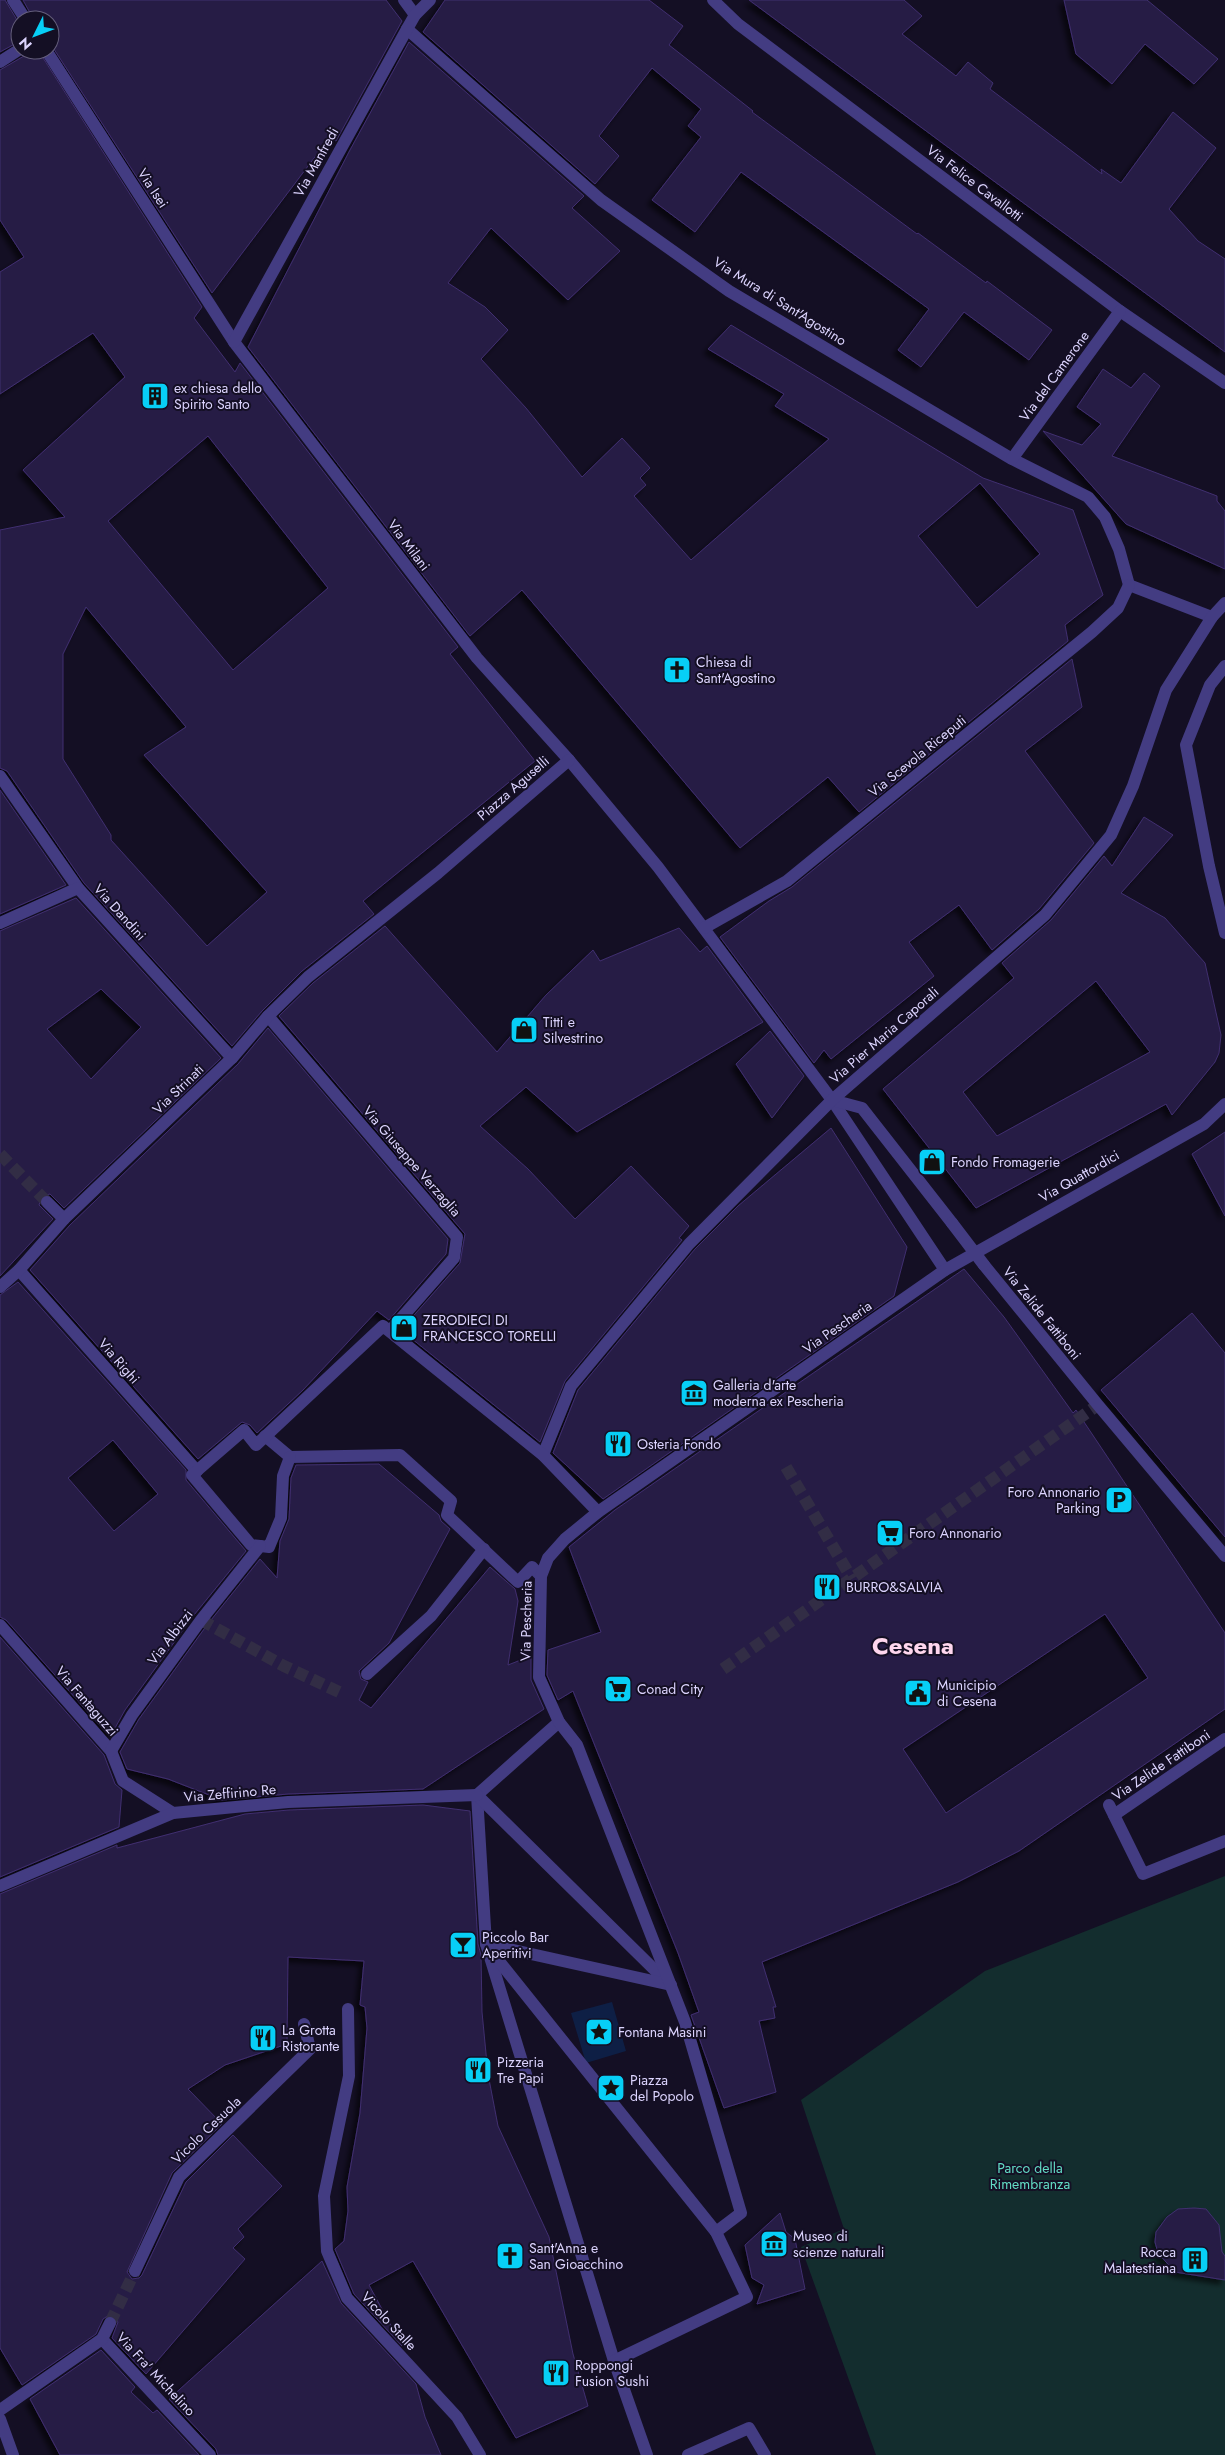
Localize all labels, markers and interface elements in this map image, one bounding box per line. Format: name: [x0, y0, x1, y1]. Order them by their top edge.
north arrow: [10, 10, 60, 60]
text: N: [14, 33, 36, 55]
street label: Via Manfredi: [289, 124, 343, 200]
street label: Via Felice Cavallotti: [923, 140, 1027, 226]
street label: Via Isei: [133, 164, 173, 212]
street label: Via Mura di Sant'Agostino: [710, 252, 851, 350]
street label: Via del Camerone: [1014, 327, 1094, 425]
place label: ex chiesa dello Spirito Santo: [174, 378, 262, 414]
building icon: ex chiesa dello Spirito Santo: [140, 381, 170, 411]
street label: Via Milani: [383, 515, 435, 575]
place label: Chiesa di Sant'Agostino: [696, 652, 776, 688]
church icon: Chiesa di Sant'Agostino: [662, 655, 692, 685]
street label: Via Scevola Riceputi: [864, 710, 970, 802]
street label: Piazza Aguselli: [473, 751, 553, 825]
street label: Via Dandini: [89, 879, 151, 945]
street label: Via Pier Maria Caporali: [825, 982, 943, 1088]
place label: Titti e Silvestrino: [543, 1012, 603, 1048]
shop icon: Titti e Silvestrino: [509, 1015, 539, 1045]
street label: Via Strinati: [148, 1059, 208, 1119]
street label: Via Giuseppe Verzaglia: [358, 1101, 466, 1221]
street label: Via Quattordici: [1035, 1145, 1123, 1207]
shop icon: Fondo Fromagerie: [917, 1147, 947, 1177]
place label: Fondo Fromagerie: [951, 1152, 1060, 1172]
street label: Via Zelide Fattiboni: [998, 1262, 1086, 1364]
street label: Via Pescheria: [798, 1296, 876, 1358]
place label: ZERODIECI DI FRANCESCO TORELLI: [423, 1310, 556, 1346]
shop icon: ZERODIECI DI FRANCESCO TORELLI: [389, 1313, 419, 1343]
street label: Via Righi: [94, 1334, 144, 1388]
place label: Galleria d'arte moderna ex Pescheria: [713, 1375, 843, 1411]
museum icon: Galleria d'arte moderna ex Pescheria: [679, 1378, 709, 1408]
restaurant icon: Osteria Fondo: [603, 1429, 633, 1459]
place label: Osteria Fondo: [637, 1434, 721, 1454]
place label: Foro Annonario Parking: [1008, 1482, 1100, 1518]
parking icon: Foro Annonario Parking: [1104, 1485, 1134, 1515]
supermarket icon: Foro Annonario: [875, 1518, 905, 1548]
place label: Foro Annonario: [909, 1523, 1002, 1543]
restaurant icon: BURRO&SALVIA: [812, 1572, 842, 1602]
place label: BURRO&SALVIA: [846, 1577, 943, 1597]
street label: Via Pescheria: [515, 1581, 537, 1661]
street label: Via Albizzi: [143, 1605, 197, 1669]
district label: Cesena: [872, 1628, 954, 1663]
street label: Via Fantaguzzi: [51, 1662, 123, 1740]
supermarket icon: Conad City: [603, 1674, 633, 1704]
place label: Municipio di Cesena: [937, 1675, 997, 1711]
public building icon: Municipio di Cesena: [903, 1678, 933, 1708]
place label: Conad City: [637, 1679, 704, 1699]
street label: Via Zelide Fattiboni: [1108, 1725, 1214, 1805]
street label: Via Zeffirino Re: [183, 1779, 277, 1807]
place label: Piccolo Bar Aperitivi: [482, 1927, 549, 1963]
bar icon: Piccolo Bar Aperitivi: [448, 1930, 478, 1960]
place icon: Fontana Masini: [584, 2017, 614, 2047]
place label: La Grotta Ristorante: [282, 2020, 340, 2056]
place label: Fontana Masini: [618, 2022, 706, 2042]
restaurant icon: La Grotta Ristorante: [248, 2023, 278, 2053]
place label: Pizzeria Tre Papi: [497, 2052, 544, 2088]
restaurant icon: Pizzeria Tre Papi: [463, 2055, 493, 2085]
place label: Piazza del Popolo: [630, 2070, 694, 2106]
place icon: Piazza del Popolo: [596, 2073, 626, 2103]
street label: Vicolo Cesuola: [167, 2092, 245, 2168]
park label: Parco della Rimembranza: [990, 2158, 1070, 2194]
place label: Museo di scienze naturali: [793, 2226, 884, 2262]
museum icon: Museo di scienze naturali: [759, 2229, 789, 2259]
place label: Sant'Anna e San Gioacchino: [529, 2238, 624, 2274]
church icon: Sant'Anna e San Gioacchino: [495, 2241, 525, 2271]
place label: Rocca Malatestiana: [1104, 2242, 1176, 2278]
building icon: Rocca Malatestiana: [1180, 2245, 1210, 2275]
street label: Vicolo Stalle: [357, 2287, 421, 2355]
street label: Via Fra' Michelino: [112, 2328, 200, 2421]
place label: Roppongi Fusion Sushi: [575, 2355, 649, 2391]
restaurant icon: Roppongi Fusion Sushi: [541, 2358, 571, 2388]

